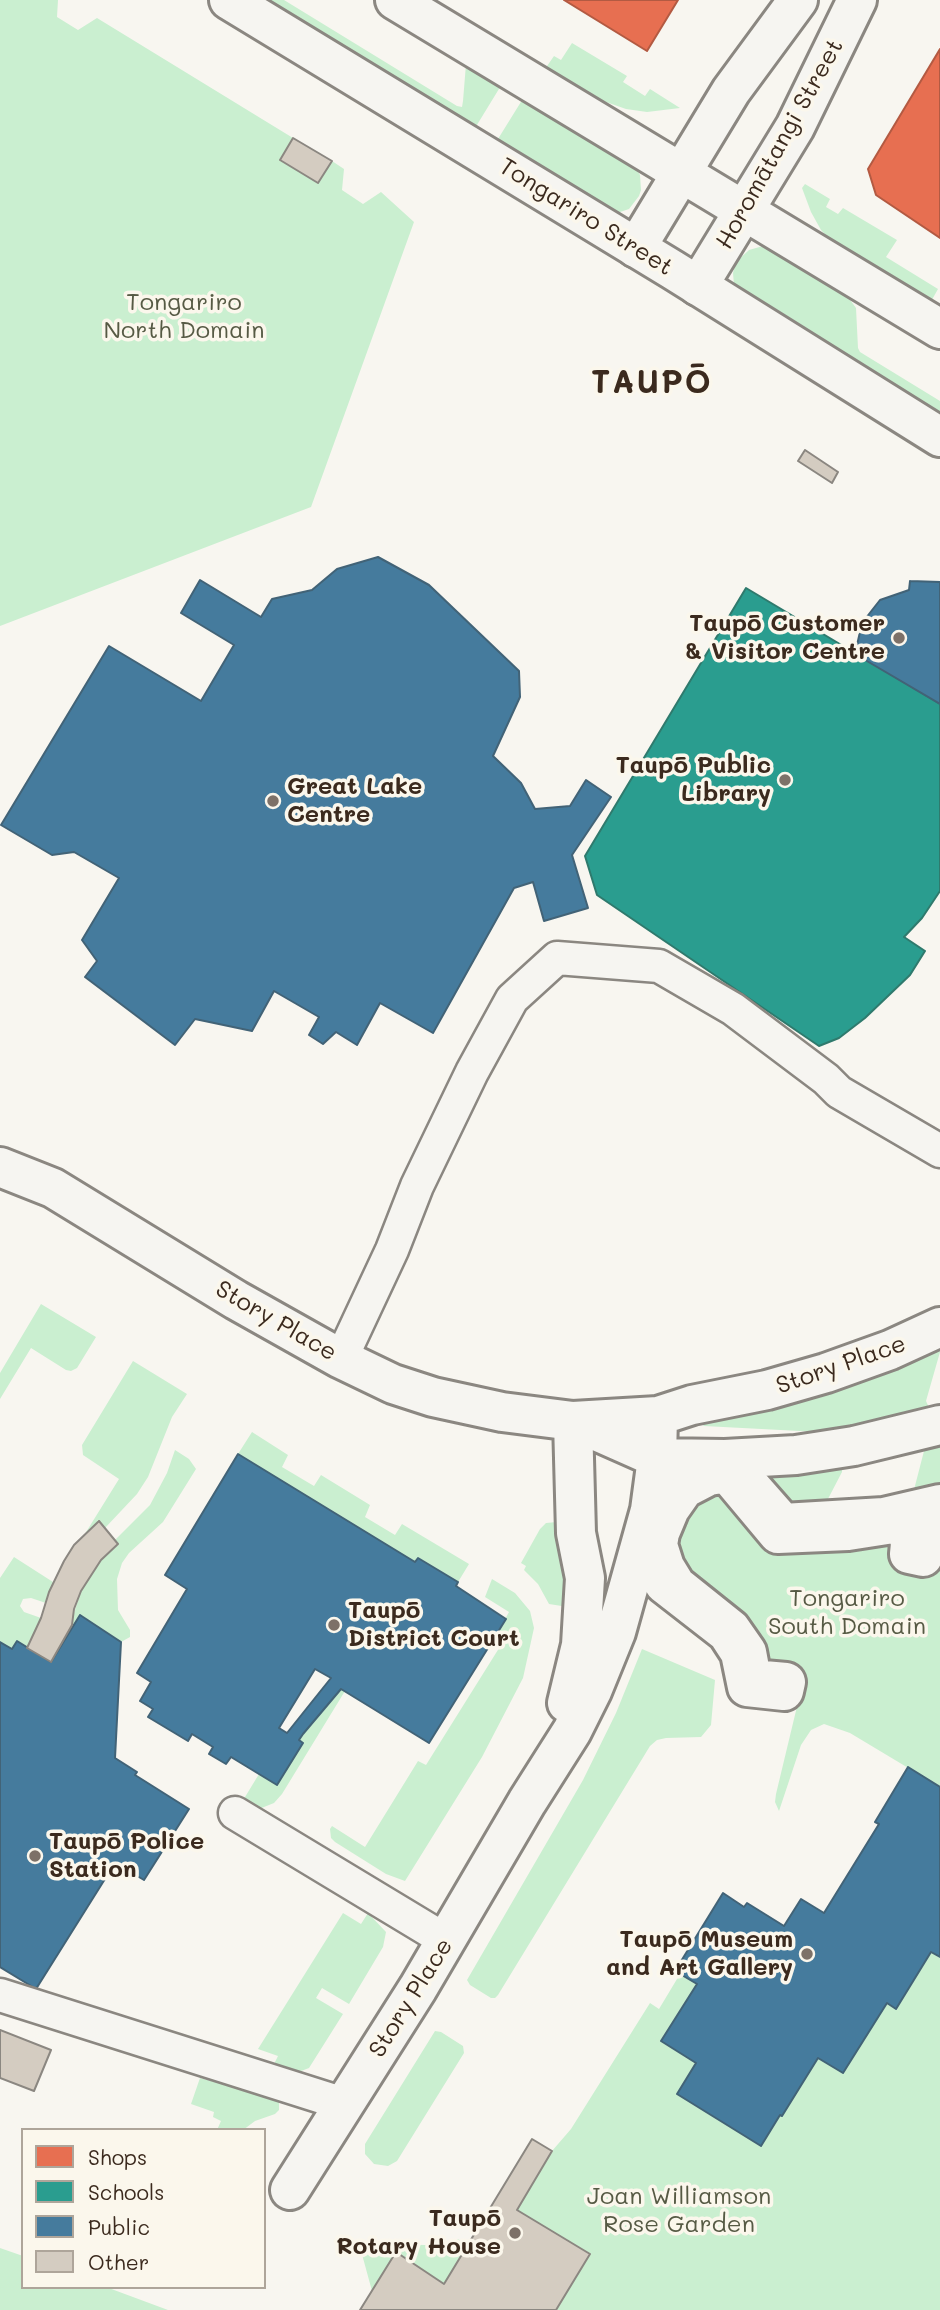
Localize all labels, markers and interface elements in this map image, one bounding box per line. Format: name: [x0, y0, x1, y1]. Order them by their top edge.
street label: Horomātangi Street: [710, 34, 850, 254]
street label: Tongariro Street: [494, 152, 678, 282]
park label: Tongariro North Domain: [103, 289, 265, 345]
district label: TAUPŌ: [592, 364, 712, 402]
place label: Taupō Customer & Visitor Centre: [684, 610, 885, 666]
marker: Taupō Customer & Visitor Centre: [891, 630, 907, 646]
place label: Taupō Public Library: [616, 752, 771, 808]
marker: Taupō Public Library: [777, 772, 793, 788]
place label: Great Lake Centre: [287, 773, 422, 829]
marker: Great Lake Centre: [265, 793, 281, 809]
street label: Story Place: [210, 1275, 342, 1367]
street label: Story Place: [772, 1329, 910, 1401]
park label: Tongariro South Domain: [768, 1585, 926, 1641]
place label: Taupō District Court: [348, 1597, 520, 1653]
marker: Taupō District Court: [326, 1617, 342, 1633]
place label: Taupō Police Station: [49, 1828, 204, 1884]
marker: Taupō Police Station: [27, 1848, 43, 1864]
place label: Taupō Museum and Art Gallery: [606, 1926, 793, 1982]
street label: Story Place: [363, 1933, 459, 2063]
marker: Taupō Museum and Art Gallery: [799, 1946, 815, 1962]
legend: [21, 2128, 266, 2289]
text: Shops: [88, 2143, 147, 2170]
text: Schools: [88, 2178, 164, 2205]
park label: Joan Williamson Rose Garden: [587, 2183, 771, 2239]
place label: Taupō Rotary House: [336, 2205, 501, 2261]
text: Public: [88, 2213, 150, 2240]
marker: Taupō Rotary House: [507, 2225, 523, 2241]
text: Other: [88, 2248, 149, 2275]

